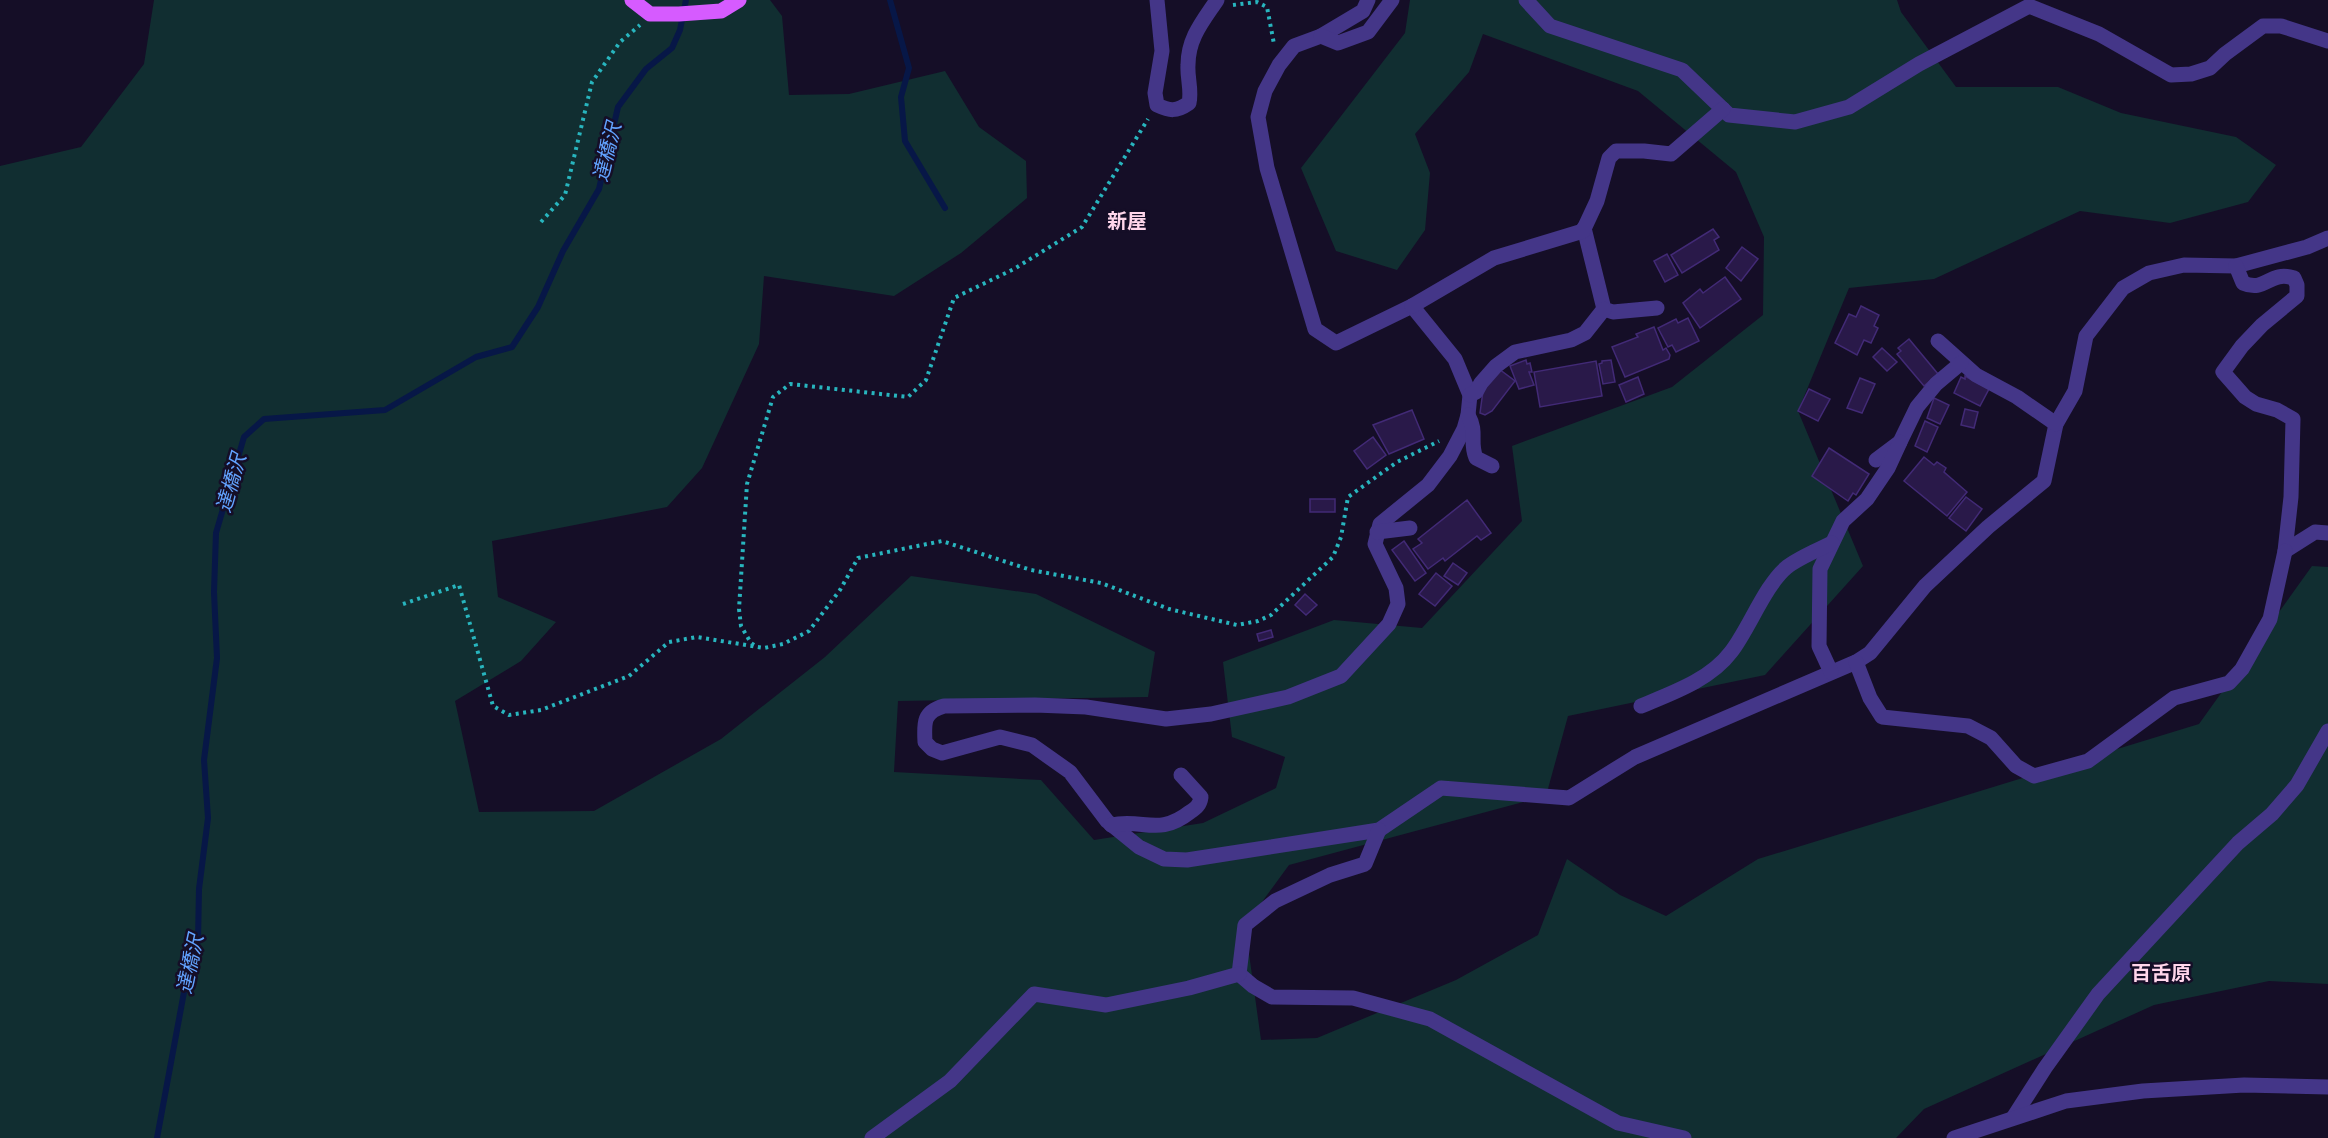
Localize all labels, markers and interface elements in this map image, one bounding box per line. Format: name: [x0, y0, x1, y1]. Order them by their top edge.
water label: 達橋沢: [589, 117, 627, 184]
district label: 新屋: [1107, 210, 1147, 233]
water label: 達橋沢: [212, 448, 252, 515]
water label: 達橋沢: [173, 929, 209, 996]
district label: 百舌原: [2131, 962, 2191, 985]

